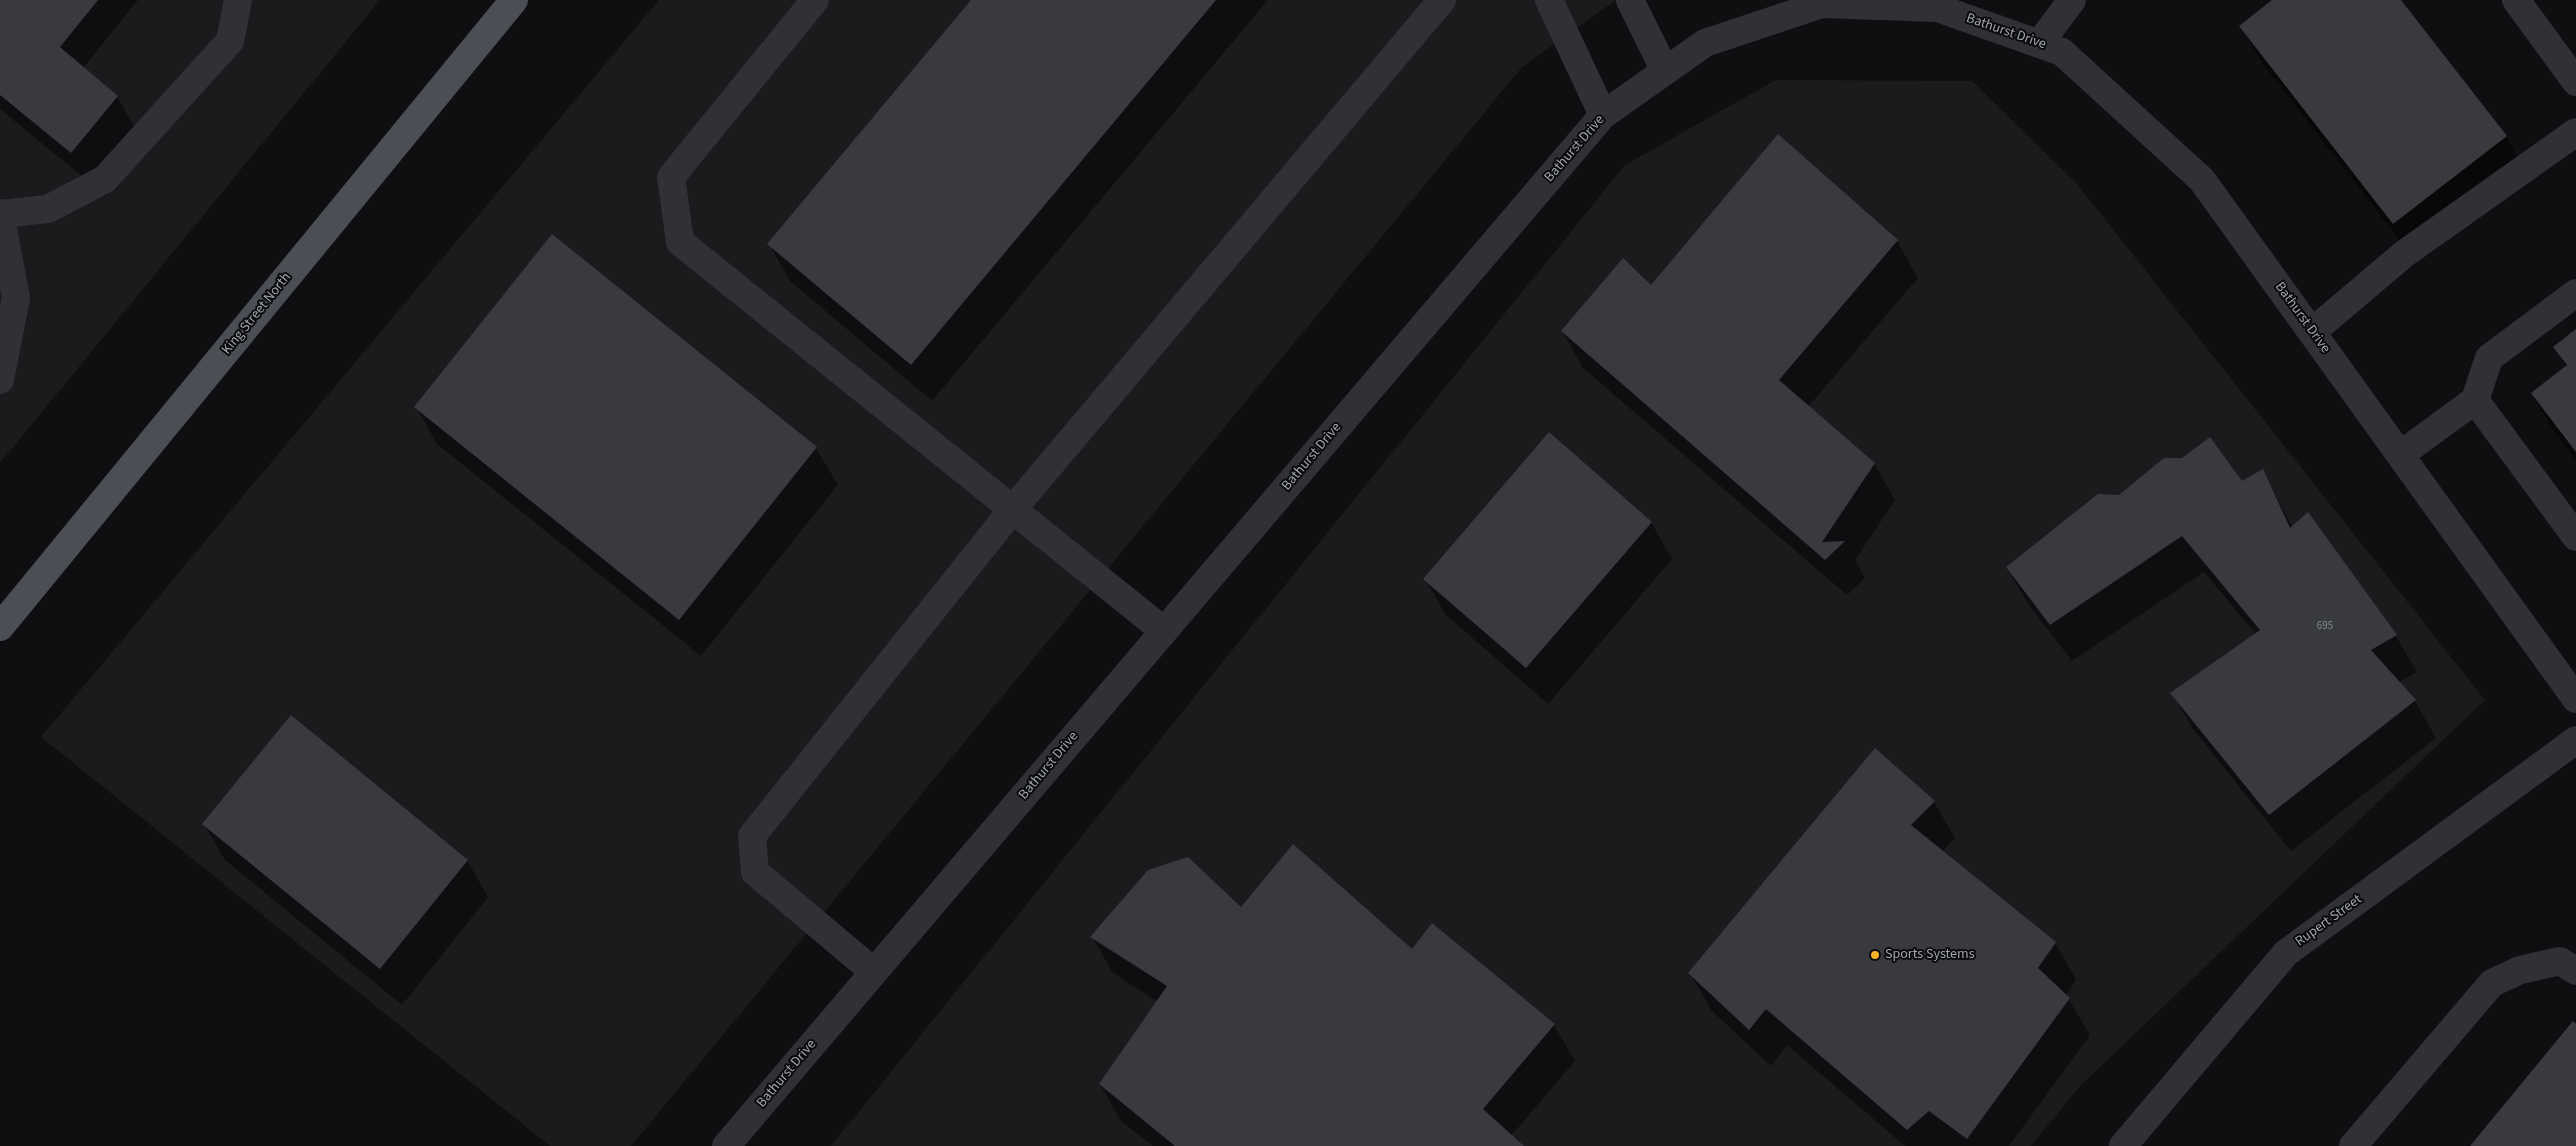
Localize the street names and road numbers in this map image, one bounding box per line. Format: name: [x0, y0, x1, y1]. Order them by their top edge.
street label: Bathurst Drive: [1964, 10, 2048, 54]
street label: Bathurst Drive: [1541, 112, 1609, 186]
street label: King Street North: [219, 270, 295, 358]
street label: Bathurst Drive: [2271, 279, 2333, 357]
street label: Bathurst Drive: [1279, 420, 1345, 494]
street label: Bathurst Drive: [1016, 729, 1082, 803]
street label: Rupert Street: [2293, 891, 2365, 951]
street label: Bathurst Drive: [754, 1037, 820, 1111]

